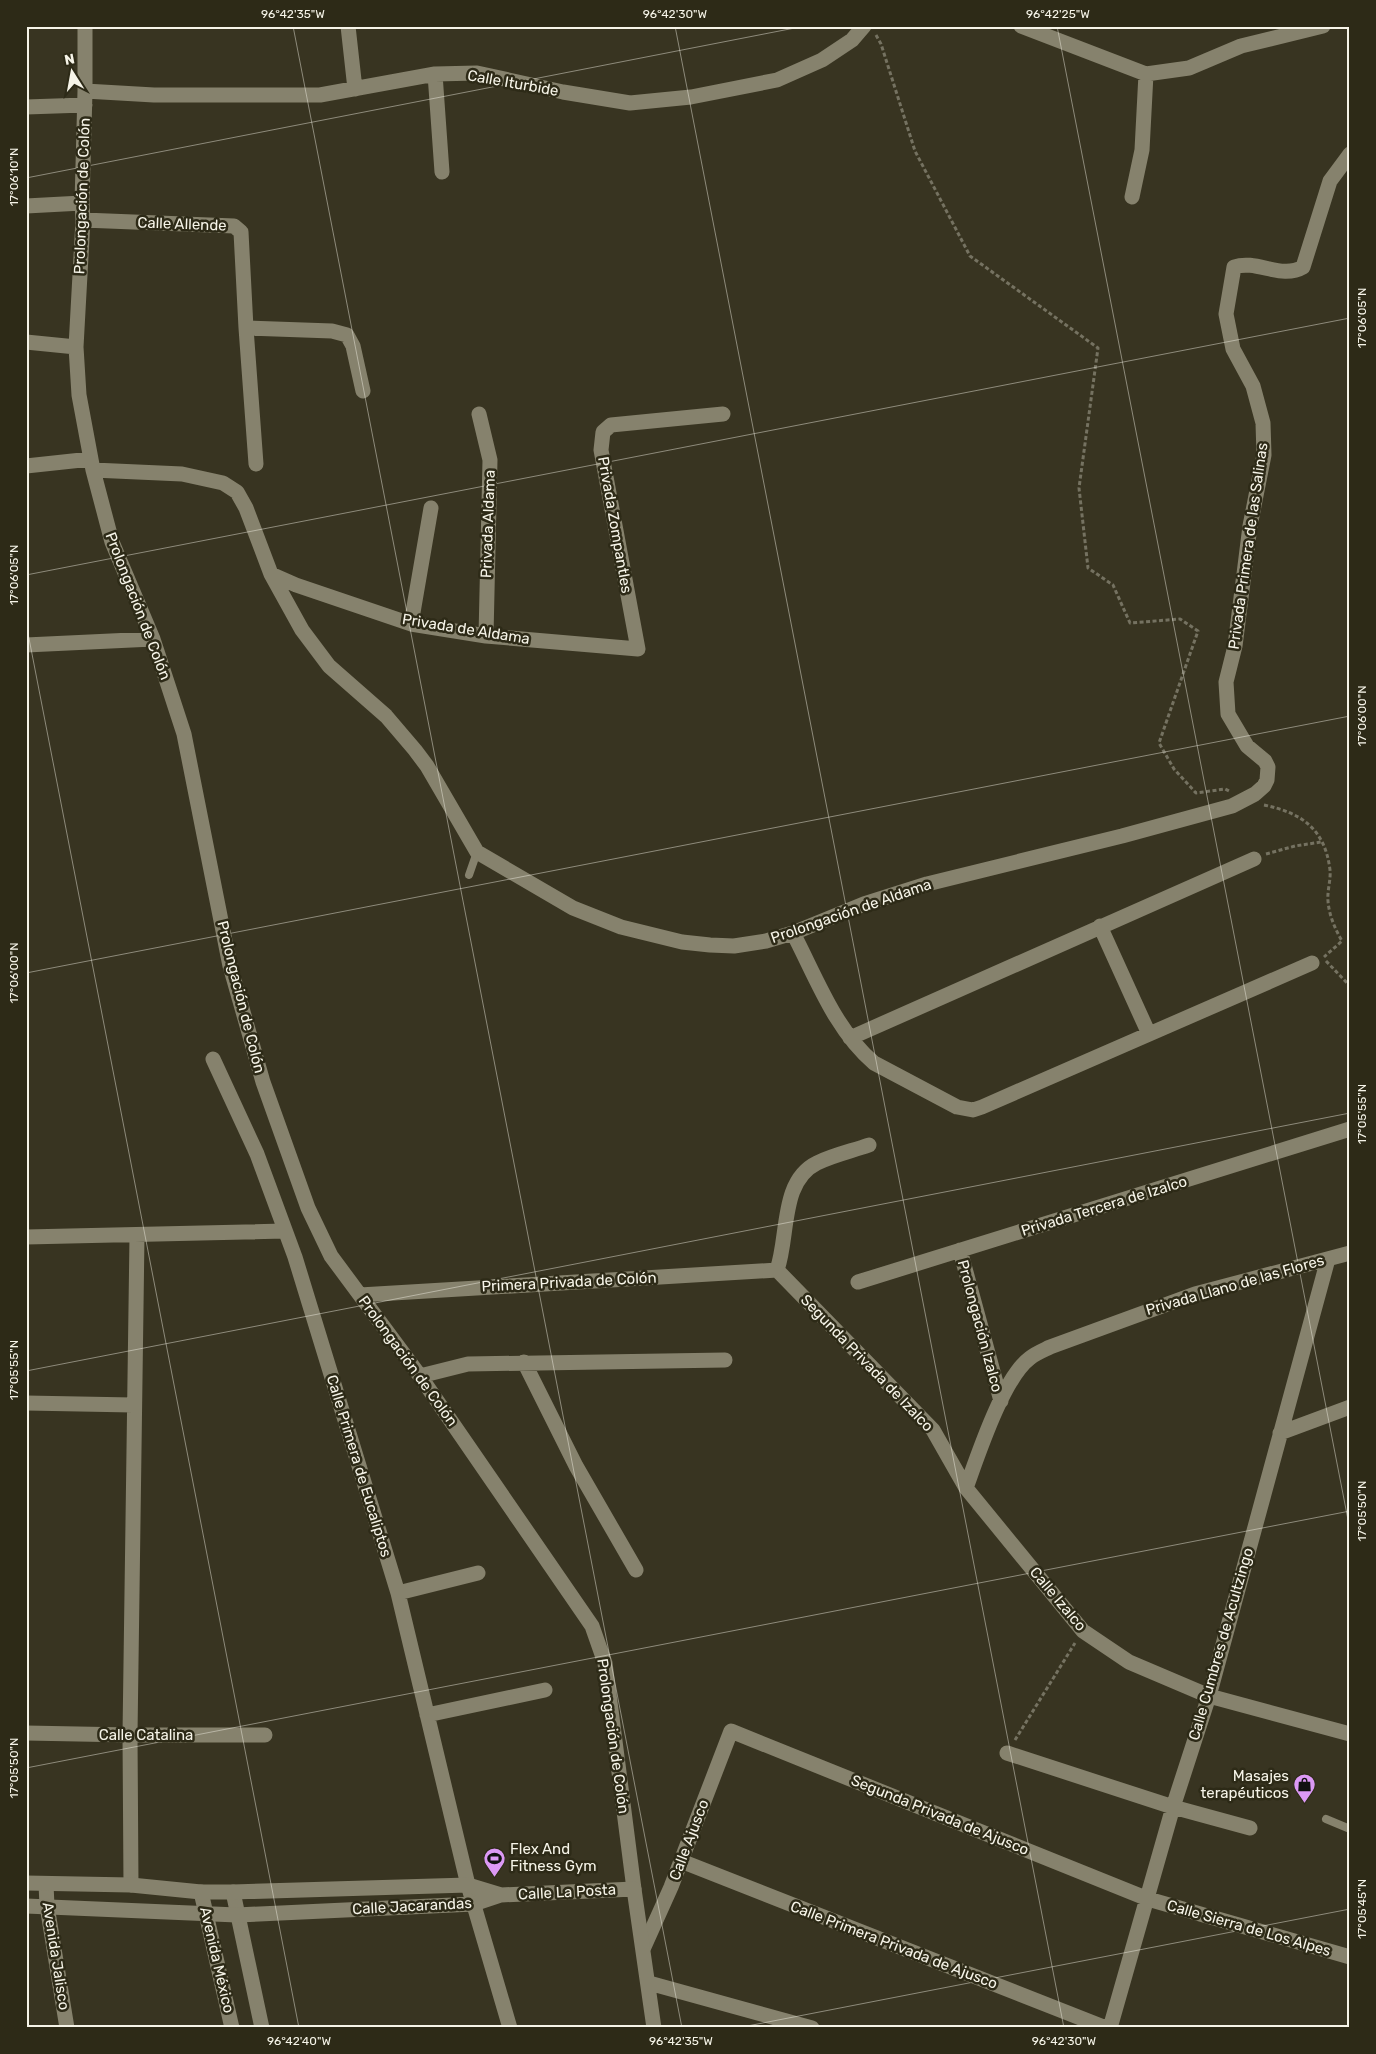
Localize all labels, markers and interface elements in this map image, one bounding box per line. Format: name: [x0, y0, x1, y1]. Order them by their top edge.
text: 96°42'35"W: [261, 7, 325, 21]
text: 96°42'30"W: [643, 7, 708, 21]
text: 96°42'25"W: [1026, 7, 1090, 21]
north arrow: [48, 48, 98, 98]
text: N: [63, 50, 76, 69]
street label: Calle Iturbide: [466, 66, 560, 100]
street label: Prolongación de Colón: [70, 117, 94, 275]
text: 17°06'10"N: [7, 148, 21, 206]
street label: Calle Allende: [137, 213, 227, 235]
text: 17°06'05"N: [1355, 288, 1369, 348]
street label: Privada Primera de las Salinas: [1225, 441, 1271, 650]
street label: Privada Zompantles: [594, 455, 636, 595]
street label: Privada Aldama: [477, 470, 499, 578]
street label: Prolongación de Colón: [102, 530, 174, 682]
text: 17°06'05"N: [7, 545, 21, 605]
street label: Privada de Aldama: [401, 610, 531, 648]
text: 17°06'00"N: [1355, 685, 1369, 747]
street label: Prolongación de Aldama: [768, 875, 934, 947]
street label: Prolongación de Colón: [213, 919, 269, 1075]
text: 17°06'00"N: [7, 942, 21, 1004]
text: 17°05'55"N: [1355, 1084, 1369, 1144]
street label: Privada Tercera de Izalco: [1019, 1172, 1189, 1240]
street label: Privada Llano de las Flores: [1144, 1251, 1327, 1319]
street label: Prolongación Izalco: [954, 1258, 1006, 1394]
street label: Primera Privada de Colón: [481, 1268, 657, 1296]
street label: Segunda Privada de Izalco: [797, 1291, 937, 1435]
street label: Prolongación de Colón: [355, 1292, 461, 1430]
text: 17°05'55"N: [7, 1340, 21, 1400]
street label: Calle Primera de Eucaliptos: [323, 1373, 395, 1560]
text: 17°05'50"N: [1355, 1481, 1369, 1541]
street label: Calle Cumbres de Acultzingo: [1185, 1546, 1257, 1742]
street label: Calle Izalco: [1026, 1563, 1090, 1635]
street label: Prolongación de Colón: [593, 1657, 633, 1815]
street label: Calle Catalina: [99, 1726, 193, 1744]
text: 17°05'50"N: [7, 1738, 21, 1798]
place label: Masajes terapéuticos: [1200, 1767, 1289, 1802]
street label: Segunda Privada de Ajusco: [848, 1771, 1032, 1859]
shop icon: Masajes terapéuticos: [1293, 1773, 1317, 1804]
street label: Calle Ajusco: [665, 1797, 713, 1883]
place label: Flex And Fitness Gym: [510, 1840, 597, 1875]
sports icon: Flex And Fitness Gym: [482, 1846, 506, 1877]
text: 17°05'45"N: [1355, 1879, 1369, 1939]
street label: Calle La Posta: [518, 1880, 616, 1904]
street label: Calle Jacarandas: [352, 1894, 473, 1918]
street label: Calle Sierra de Los Alpes: [1165, 1896, 1333, 1960]
street label: Calle Primera Privada de Ajusco: [788, 1897, 1000, 1993]
street label: Avenida Jalisco: [39, 1901, 73, 2011]
street label: Avenida México: [196, 1905, 238, 2015]
text: 96°42'40"W: [267, 2034, 331, 2048]
text: 96°42'35"W: [649, 2034, 713, 2048]
text: 96°42'30"W: [1032, 2034, 1097, 2048]

